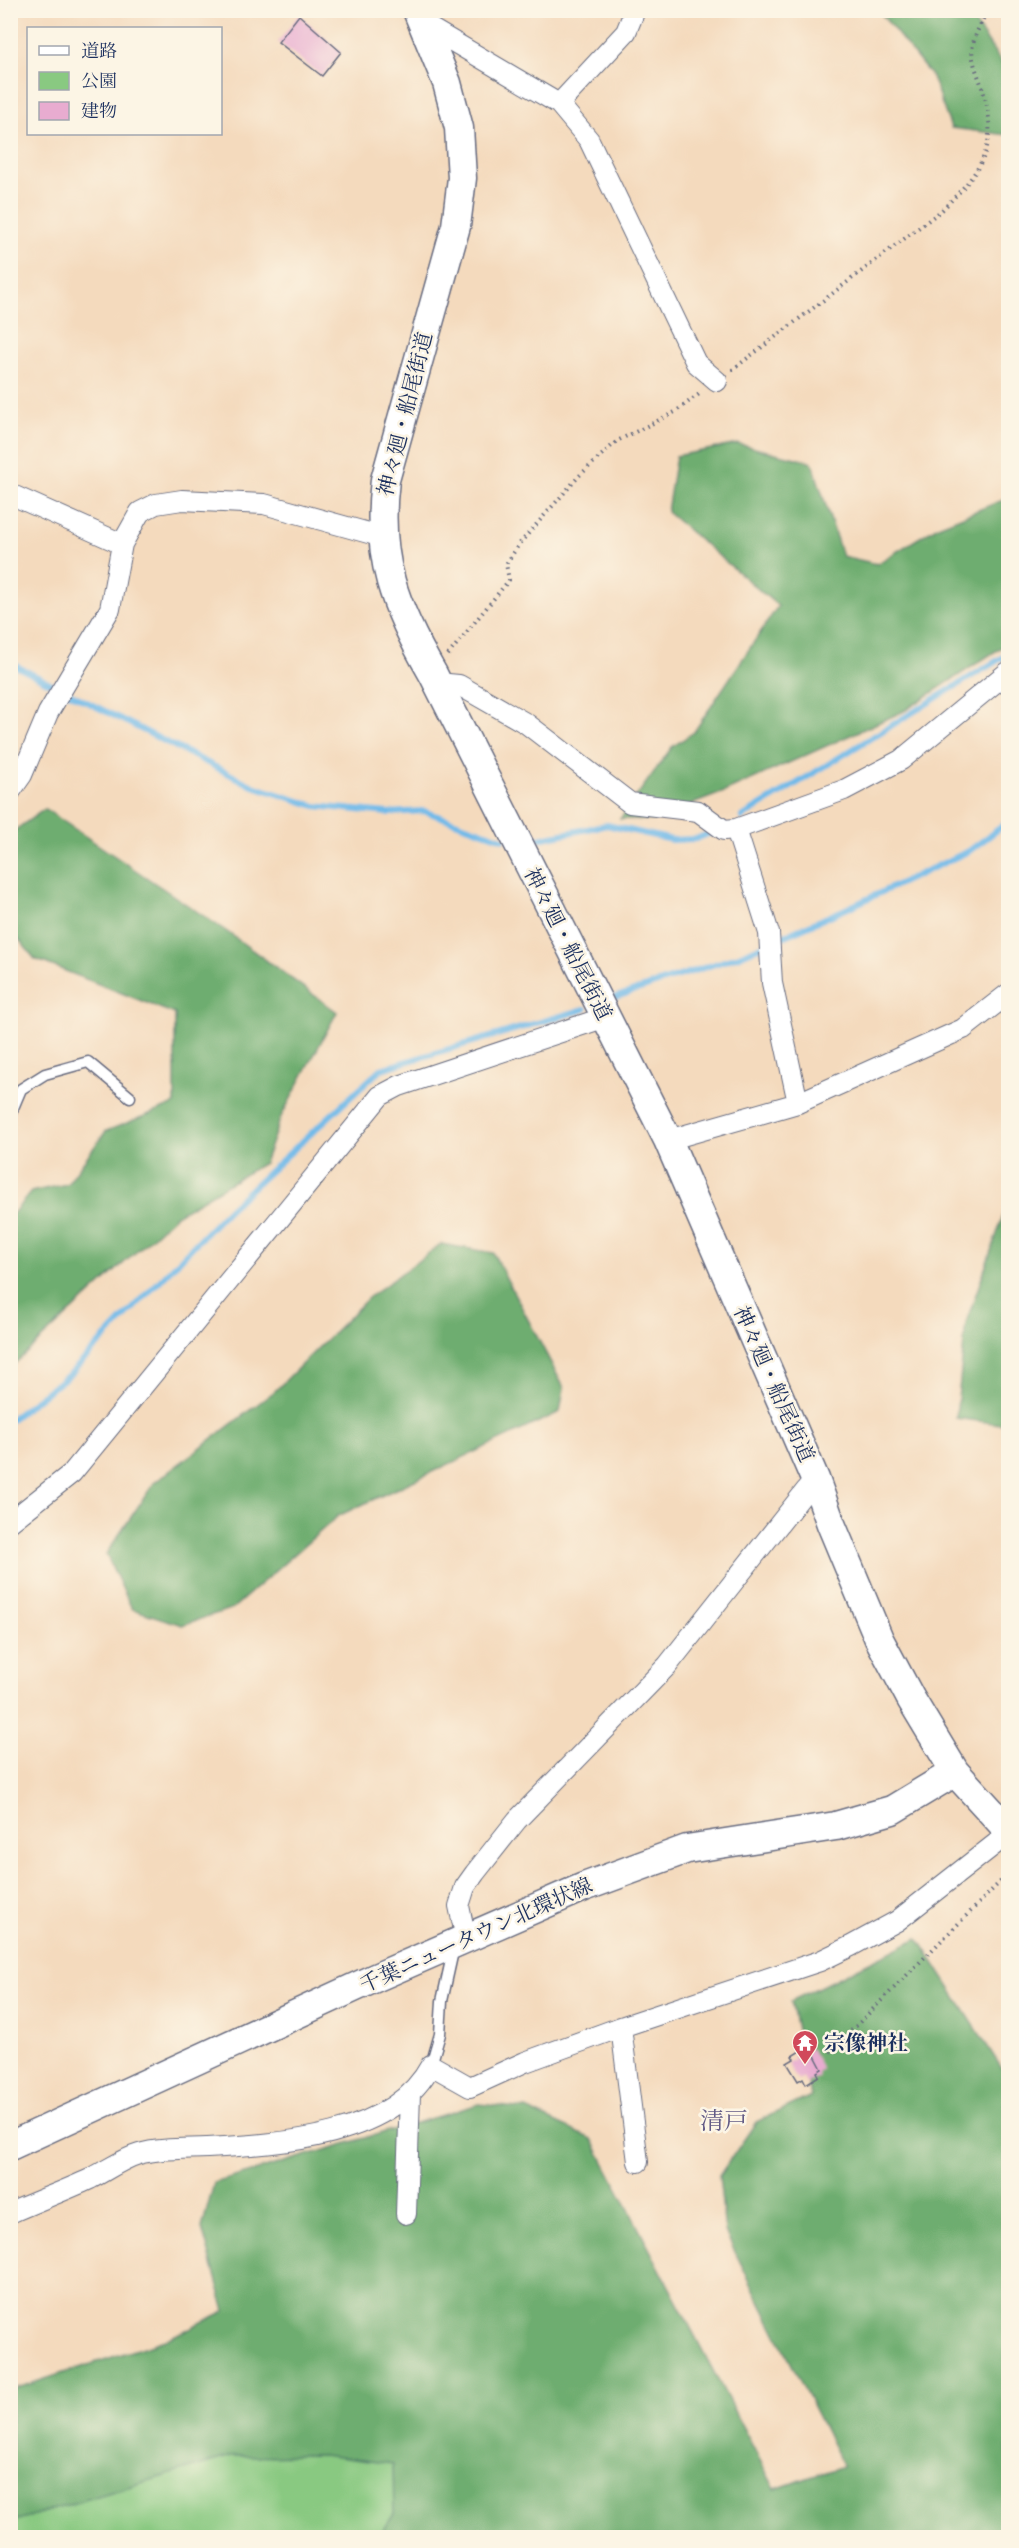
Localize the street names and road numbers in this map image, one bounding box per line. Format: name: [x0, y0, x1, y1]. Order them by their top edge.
street label: 神々廻・船尾街道: [371, 329, 439, 499]
street label: 神々廻・船尾街道: [517, 863, 619, 1025]
street label: 神々廻・船尾街道: [727, 1302, 821, 1466]
street label: 千葉ニュータウン北環状線: [355, 1871, 597, 1999]

